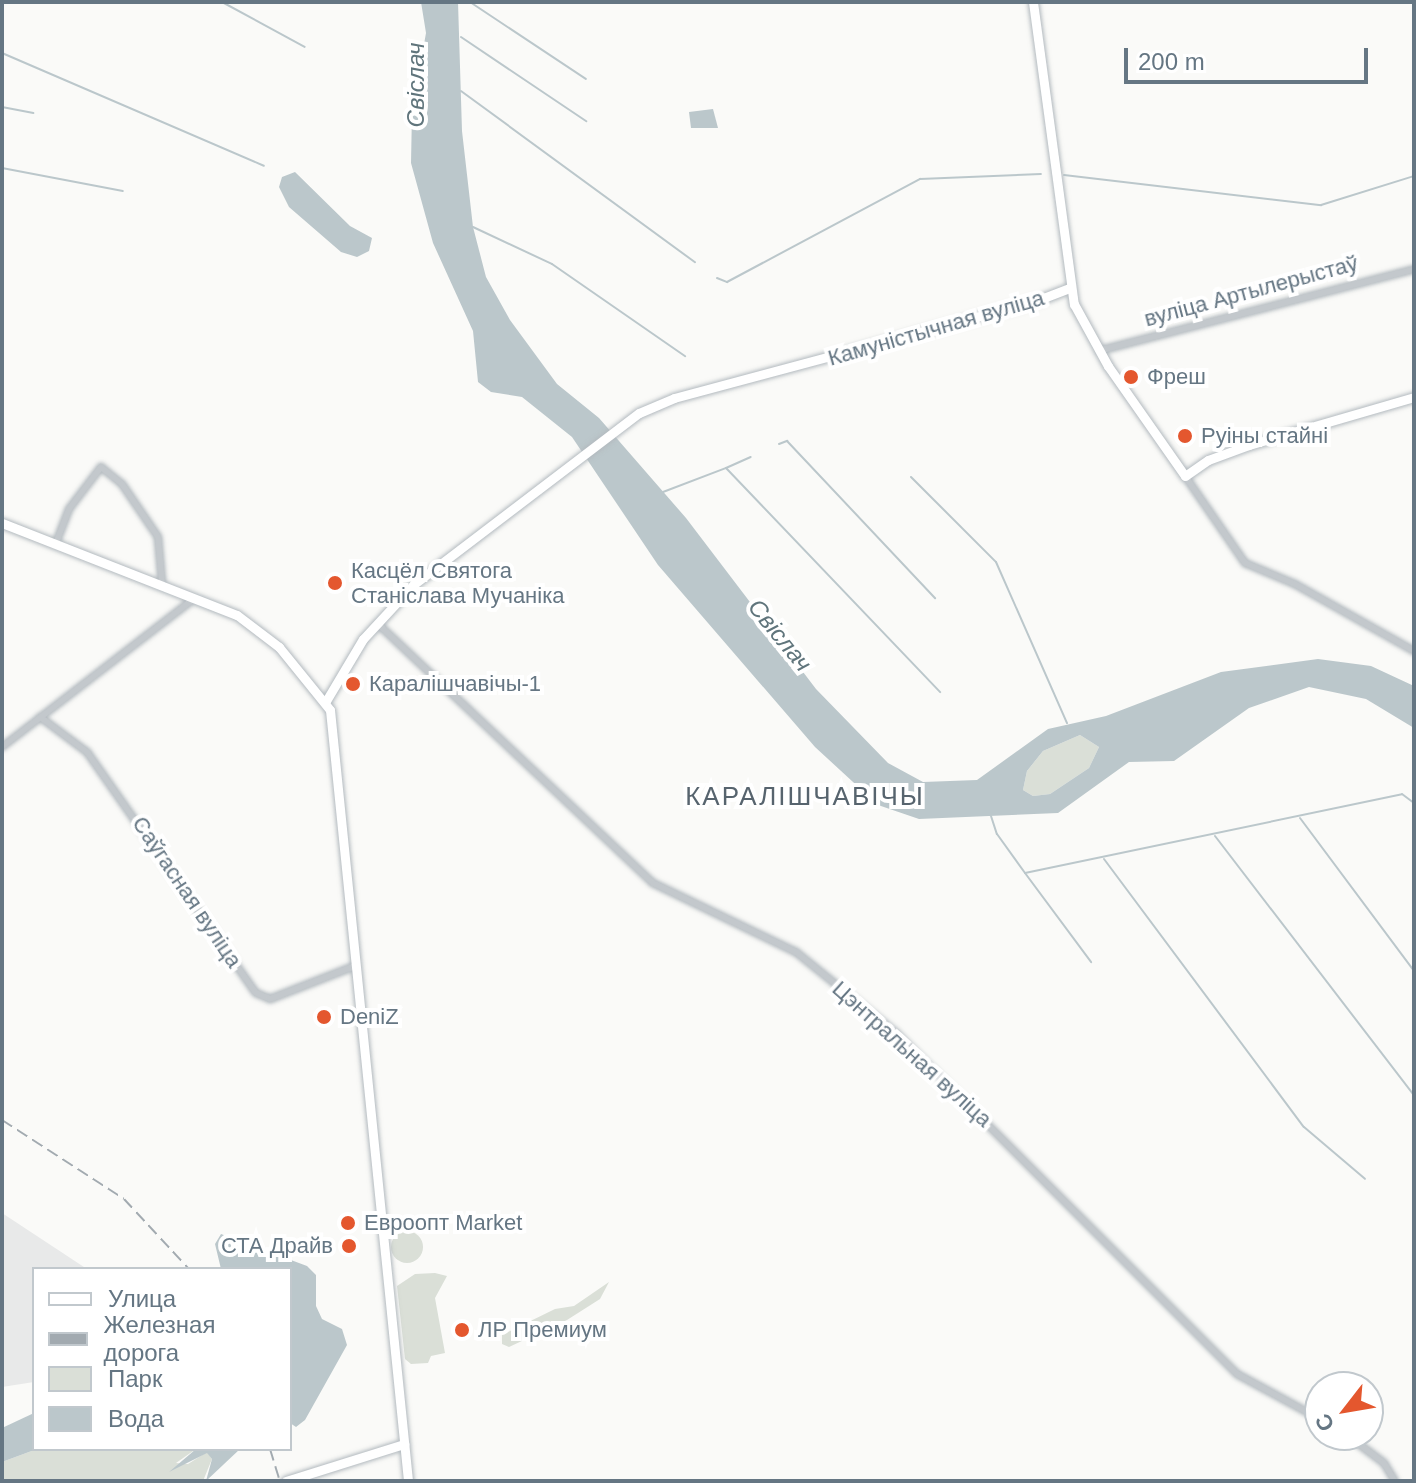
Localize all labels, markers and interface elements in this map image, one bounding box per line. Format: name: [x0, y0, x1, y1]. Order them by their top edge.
scale bar: [1128, 32, 1372, 82]
water label: Свіслач: [402, 43, 430, 127]
text: 200 m: [1138, 48, 1205, 75]
street label: вуліца Артылерыстаў: [1141, 250, 1361, 332]
street label: Камуністычная вуліца: [825, 285, 1047, 371]
place label: Фреш: [1147, 364, 1206, 390]
marker: Фреш: [1122, 368, 1140, 386]
place label: Руіны стайні: [1201, 423, 1328, 449]
marker: Руіны стайні: [1176, 427, 1194, 445]
place label: Касцёл Святога Станіслава Мучаніка: [351, 557, 565, 608]
marker: Касцёл Святога Станіслава Мучаніка: [326, 574, 344, 592]
water label: Свіслач: [742, 593, 818, 677]
place label: Каралішчавічы-1: [369, 671, 541, 697]
marker: Каралішчавічы-1: [344, 675, 362, 693]
district label: КАРАЛІШЧАВІЧЫ: [685, 781, 925, 813]
street label: Саўгасная вуліца: [127, 811, 247, 973]
street label: Цэнтральная вуліца: [827, 976, 997, 1132]
place label: DeniZ: [340, 1004, 399, 1030]
marker: DeniZ: [315, 1008, 333, 1026]
place label: Евроопт Market: [364, 1210, 522, 1236]
marker: Евроопт Market: [339, 1214, 357, 1232]
place label: СТА Драйв: [221, 1233, 333, 1259]
marker: СТА Драйв: [340, 1237, 358, 1255]
legend: [32, 1267, 292, 1451]
text: Улица: [108, 1285, 176, 1312]
text: Железная дорога: [104, 1311, 215, 1366]
place label: ЛР Премиум: [478, 1317, 607, 1343]
marker: ЛР Премиум: [453, 1321, 471, 1339]
text: Парк: [108, 1365, 162, 1392]
north arrow: [1304, 1371, 1384, 1451]
text: Вода: [108, 1405, 164, 1432]
text: С: [1310, 1409, 1340, 1436]

